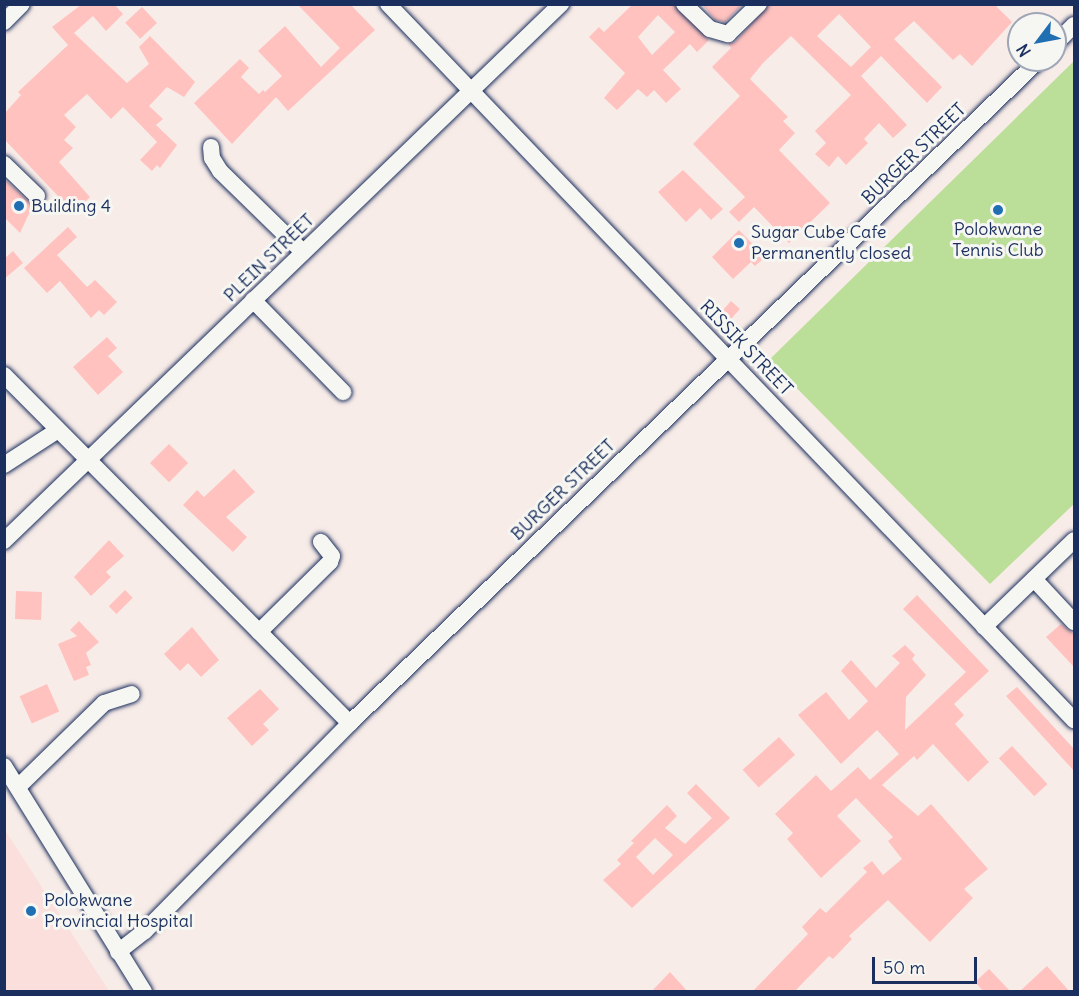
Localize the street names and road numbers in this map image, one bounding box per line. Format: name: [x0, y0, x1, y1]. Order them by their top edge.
street label: BURGER STREET: [858, 99, 970, 209]
street label: PLEIN STREET: [219, 210, 319, 306]
street label: RISSIK STREET: [695, 296, 797, 400]
street label: BURGER STREET: [507, 435, 619, 545]

